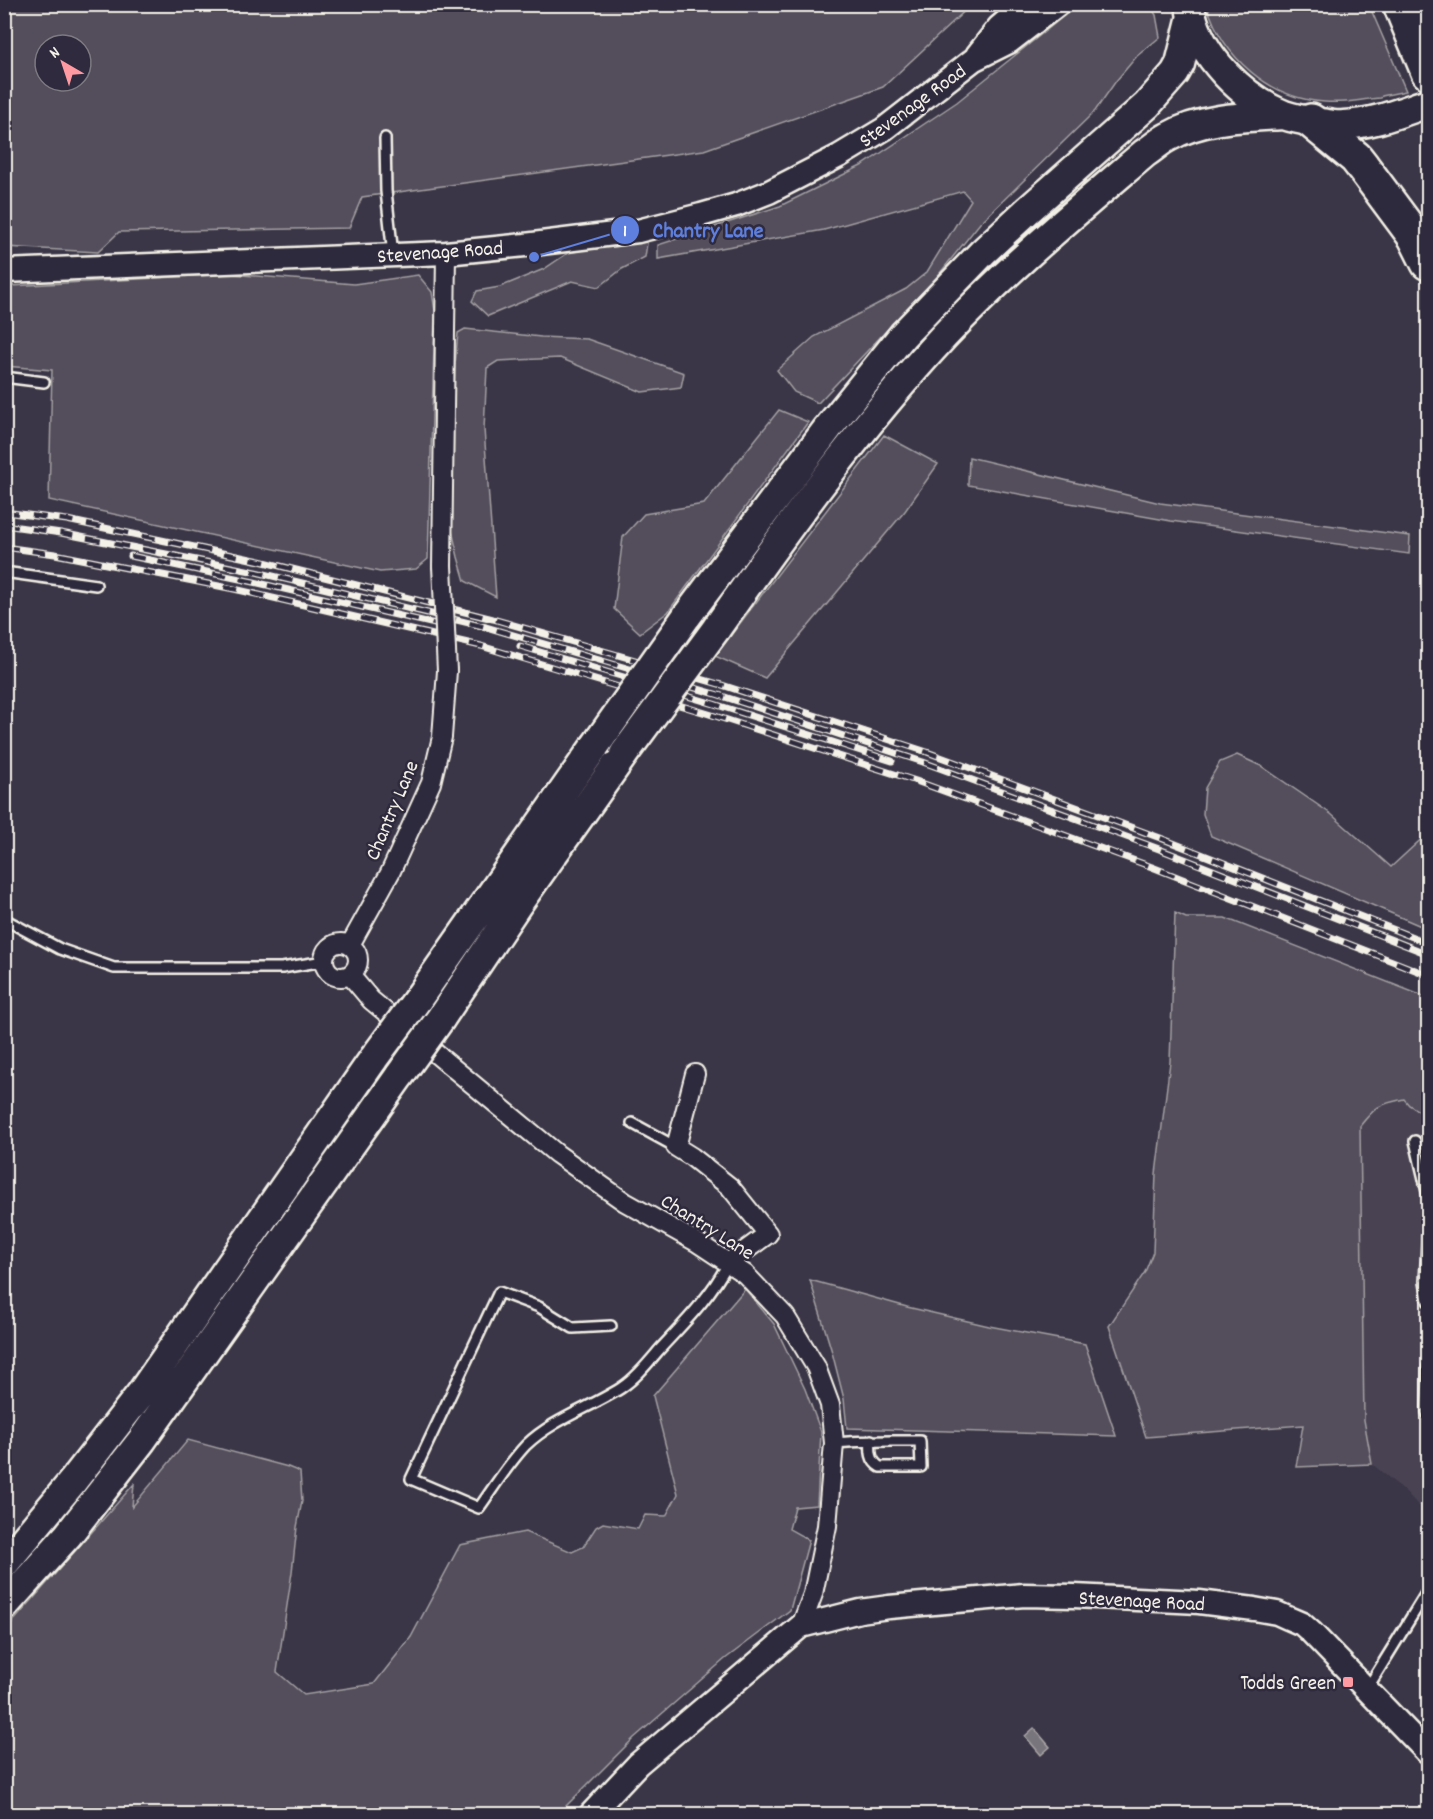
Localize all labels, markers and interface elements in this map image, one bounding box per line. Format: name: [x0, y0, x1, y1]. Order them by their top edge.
north arrow: [33, 33, 93, 93]
text: N: [45, 42, 66, 65]
street label: Stevenage Road: [854, 58, 974, 157]
callout: Chantry Lane: [610, 210, 775, 250]
text: Chantry Lane: [653, 217, 764, 248]
text: 1: [623, 220, 627, 245]
street label: Stevenage Road: [376, 235, 504, 273]
street label: Chantry Lane: [359, 757, 428, 866]
street label: Chantry Lane: [654, 1188, 759, 1269]
street label: Stevenage Road: [1078, 1585, 1206, 1621]
place label: Todds Green: [1240, 1670, 1336, 1700]
marker: Todds Green: [1341, 1675, 1355, 1689]

